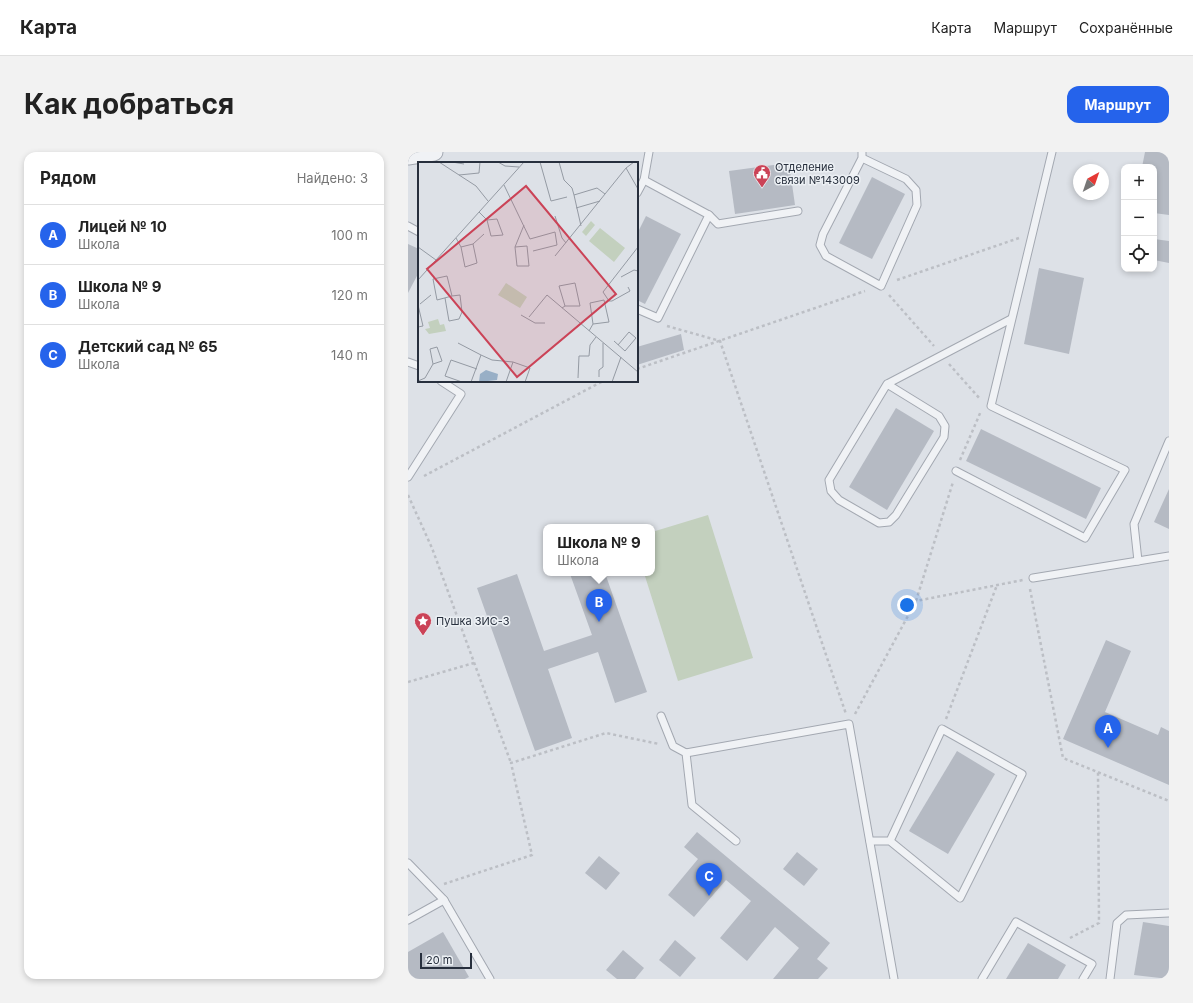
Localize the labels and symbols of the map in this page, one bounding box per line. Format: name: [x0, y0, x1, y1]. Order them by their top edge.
place label: Отделение связи №143009: [775, 160, 860, 187]
inset map: [418, 162, 638, 382]
public building icon: Отделение связи №143009: [752, 163, 772, 188]
north arrow: [1073, 164, 1109, 200]
pin: B: [586, 589, 612, 622]
your location: [897, 595, 917, 615]
place icon: Пушка ЗИС-3: [413, 611, 433, 636]
place label: Пушка ЗИС-3: [436, 614, 510, 628]
pin: A: [1095, 715, 1121, 748]
pin: C: [696, 863, 722, 896]
scale bar: [420, 951, 472, 970]

